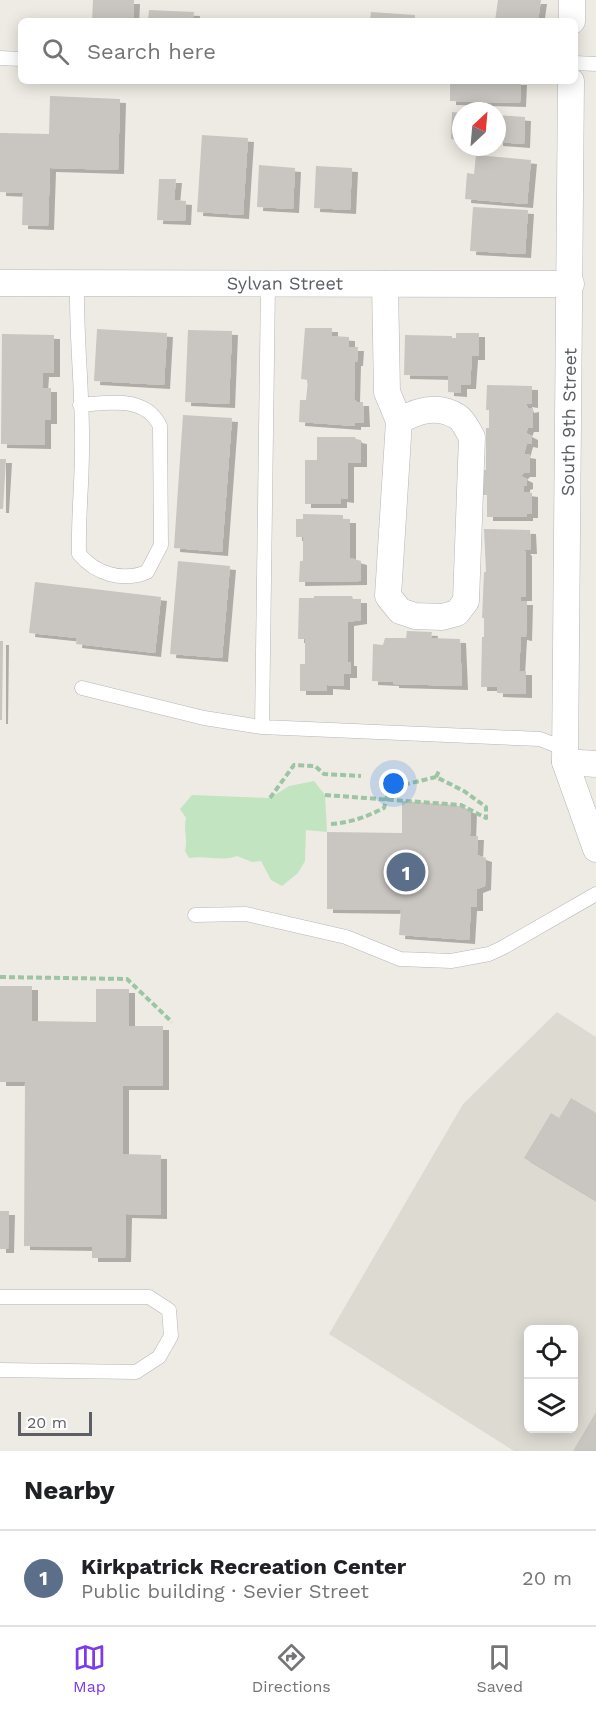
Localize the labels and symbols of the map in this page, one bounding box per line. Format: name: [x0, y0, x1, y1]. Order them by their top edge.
north arrow: [452, 102, 506, 156]
street label: Sylvan Street: [227, 272, 344, 294]
street label: South 9th Street: [557, 347, 580, 496]
your location: [379, 769, 408, 798]
pin: 1: [386, 850, 426, 894]
scale bar: [18, 1409, 92, 1436]

